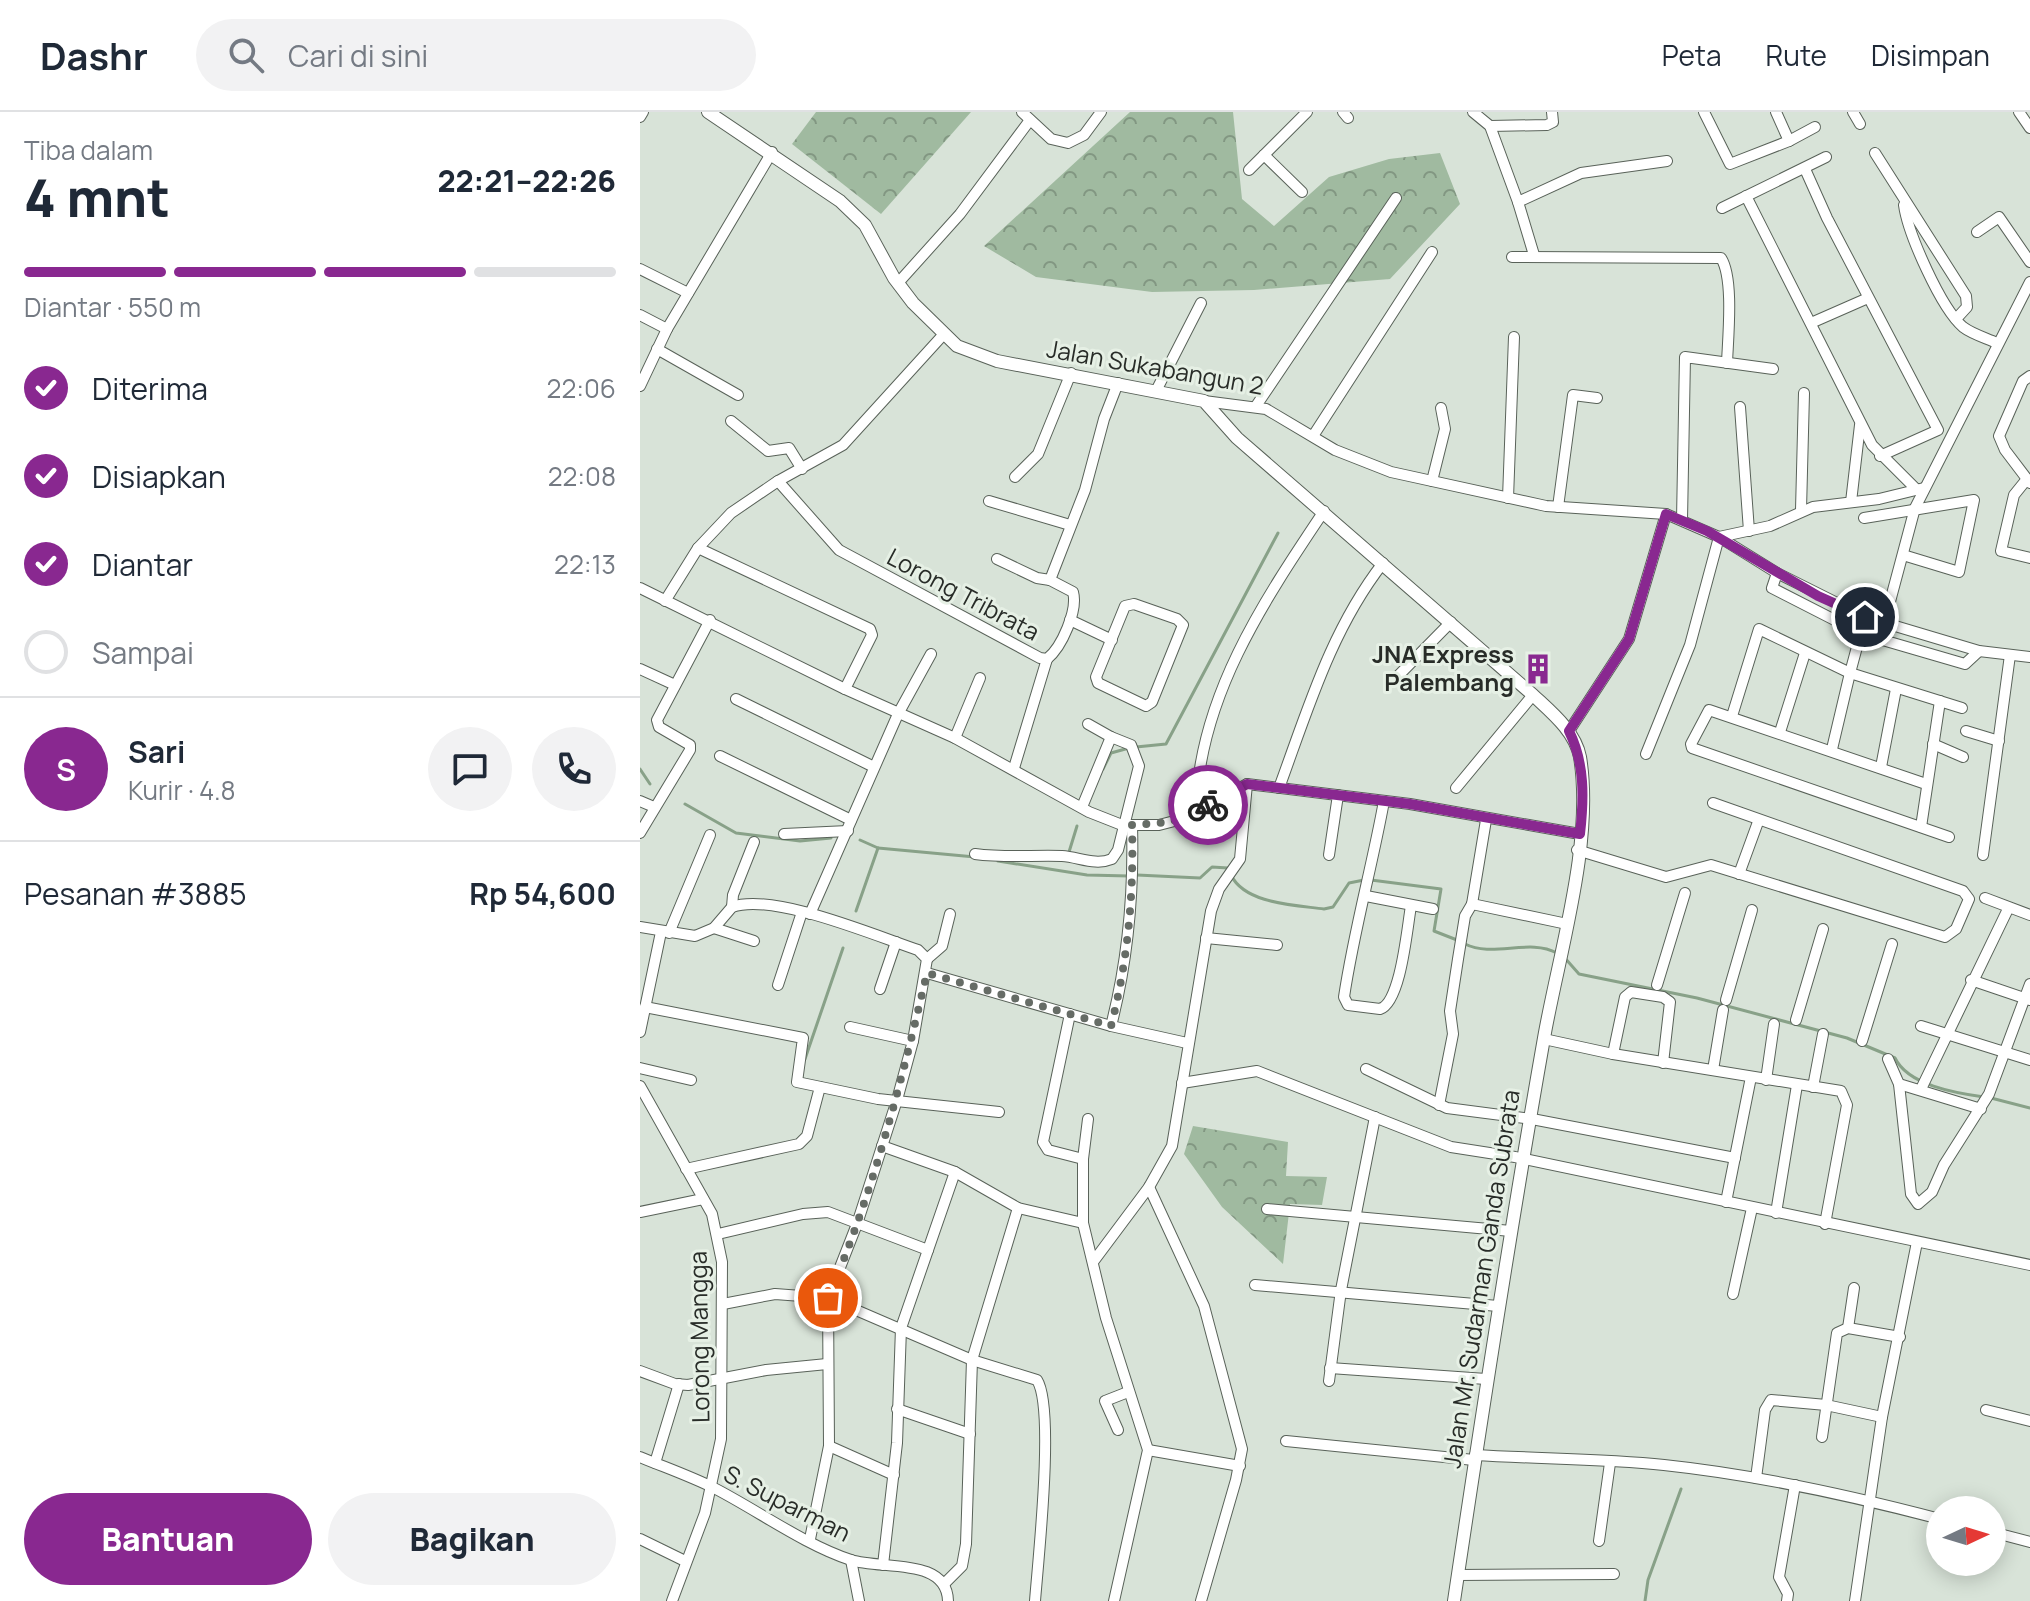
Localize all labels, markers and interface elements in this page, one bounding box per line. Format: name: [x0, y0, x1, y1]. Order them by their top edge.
search box: [196, 19, 756, 91]
text: Dashr: [40, 29, 148, 81]
icon: search: [224, 33, 268, 77]
text: Cari di sini: [288, 35, 428, 76]
text: Peta: [1662, 36, 1722, 74]
text: Rute: [1766, 36, 1827, 74]
text: Disimpan: [1871, 36, 1990, 74]
text: Tiba dalam: [24, 132, 153, 168]
text: 22:21–22:26: [437, 160, 616, 201]
text: 4 mnt: [24, 162, 170, 233]
text: Diantar · 550 m: [24, 289, 201, 325]
street label: Jalan Sukabangun 2: [1044, 331, 1266, 402]
icon: check: [24, 366, 68, 410]
text: Diterima: [92, 368, 208, 409]
text: 22:06: [547, 370, 616, 406]
icon: check: [24, 454, 68, 498]
text: Disiapkan: [92, 456, 226, 497]
text: 22:08: [548, 458, 616, 494]
street label: Lorong Tribrata: [882, 540, 1046, 648]
icon: check: [24, 542, 68, 586]
text: Diantar: [92, 544, 193, 585]
text: 22:13: [554, 546, 616, 582]
pin: [1831, 583, 1899, 651]
icon: home: [1843, 595, 1887, 639]
text: Sampai: [92, 632, 194, 673]
place label: JNA Express Palembang: [1372, 637, 1514, 698]
building icon: JNA Express Palembang: [1521, 652, 1555, 686]
button: chat: [428, 727, 512, 811]
button: phone: [532, 727, 616, 811]
text: Sari: [128, 731, 185, 772]
text: S: [56, 749, 76, 790]
courier: [1168, 765, 1248, 845]
text: Kurir · 4.8: [128, 772, 236, 808]
icon: bike: [1186, 783, 1230, 827]
text: Pesanan #3885: [24, 873, 247, 914]
text: Rp 54,600: [469, 873, 616, 914]
street label: Jalan Mr. Sudarman Ganda Subrata: [1434, 1087, 1527, 1470]
street label: Lorong Mangga: [681, 1251, 716, 1423]
pin: [794, 1264, 862, 1332]
icon: bag: [806, 1276, 850, 1320]
street label: S. Suparman: [719, 1457, 857, 1549]
button: Bantuan: [24, 1493, 312, 1585]
button: Bagikan: [328, 1493, 616, 1585]
north arrow: [1926, 1496, 2006, 1576]
map controls: [1926, 1496, 2006, 1576]

